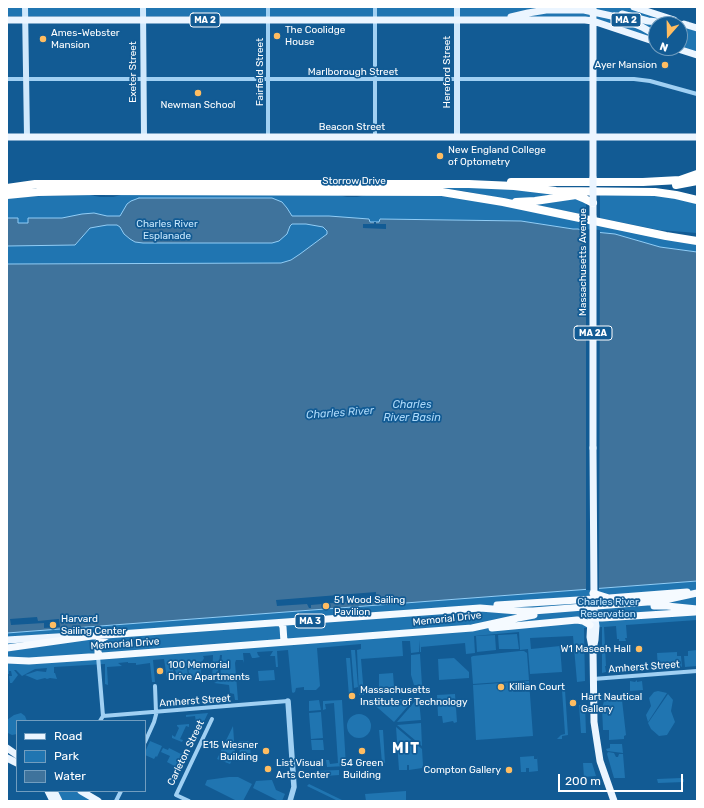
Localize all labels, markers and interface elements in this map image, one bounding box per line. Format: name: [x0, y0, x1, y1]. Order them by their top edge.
road number: MA 2: [190, 13, 220, 27]
road number: MA 2: [611, 13, 641, 27]
north arrow: [648, 16, 688, 56]
place label: The Coolidge House: [285, 24, 345, 48]
place label: Ames-Webster Mansion: [51, 27, 120, 50]
marker: The Coolidge House: [272, 31, 282, 41]
marker: Ames-Webster Mansion: [38, 34, 48, 44]
street label: Hereford Street: [441, 36, 453, 108]
street label: Fairfield Street: [254, 38, 266, 106]
text: N: [658, 39, 670, 54]
street label: Exeter Street: [127, 41, 139, 103]
place label: Ayer Mansion: [595, 59, 657, 71]
marker: Ayer Mansion: [660, 60, 670, 70]
street label: Marlborough Street: [308, 66, 398, 78]
marker: Newman School: [193, 88, 203, 98]
place label: Newman School: [160, 99, 236, 111]
street label: Beacon Street: [319, 121, 385, 133]
place label: New England College of Optometry: [448, 144, 546, 168]
marker: New England College of Optometry: [435, 151, 445, 161]
street label: Storrow Drive: [322, 175, 386, 187]
street label: Massachusetts Avenue: [577, 208, 589, 316]
park label: Charles River Esplanade: [136, 218, 198, 242]
road number: MA 2A: [574, 326, 612, 340]
water label: Charles River Basin: [383, 398, 441, 424]
water label: Charles River: [306, 404, 374, 422]
place label: 51 Wood Sailing Pavilion: [334, 594, 405, 618]
park label: Charles River Reservation: [577, 596, 639, 620]
marker: 51 Wood Sailing Pavilion: [321, 601, 331, 611]
street label: Memorial Drive: [412, 609, 482, 629]
place label: Harvard Sailing Center: [61, 613, 126, 636]
road number: MA 3: [295, 614, 325, 628]
marker: Harvard Sailing Center: [48, 620, 58, 630]
street label: Memorial Drive: [90, 636, 160, 652]
place label: W1 Maseeh Hall: [560, 643, 631, 655]
marker: W1 Maseeh Hall: [634, 644, 644, 654]
place label: 100 Memorial Drive Apartments: [168, 659, 250, 682]
street label: Amherst Street: [608, 659, 680, 675]
marker: 100 Memorial Drive Apartments: [155, 666, 165, 676]
place label: Killian Court: [509, 681, 565, 693]
marker: Killian Court: [496, 682, 506, 692]
place label: Massachusetts Institute of Technology: [360, 684, 468, 708]
marker: Massachusetts Institute of Technology: [347, 691, 357, 701]
place label: Hart Nautical Gallery: [581, 691, 642, 714]
street label: Amherst Street: [159, 693, 231, 709]
marker: Hart Nautical Gallery: [568, 698, 578, 708]
street label: Carleton Street: [165, 718, 207, 788]
legend: [16, 720, 146, 792]
text: Road: [54, 729, 82, 743]
place label: E15 Wiesner Building: [203, 739, 258, 762]
district label: MIT: [392, 741, 420, 757]
marker: E15 Wiesner Building: [261, 746, 271, 756]
marker: 54 Green Building: [357, 746, 367, 756]
text: Park: [54, 749, 79, 763]
place label: List Visual Arts Center: [276, 757, 330, 780]
place label: 54 Green Building: [341, 757, 383, 780]
marker: List Visual Arts Center: [263, 764, 273, 774]
place label: Compton Gallery: [424, 764, 501, 776]
marker: Compton Gallery: [504, 765, 514, 775]
scale bar: [560, 766, 685, 792]
text: Water: [54, 769, 86, 783]
text: 200 m: [565, 774, 601, 788]

